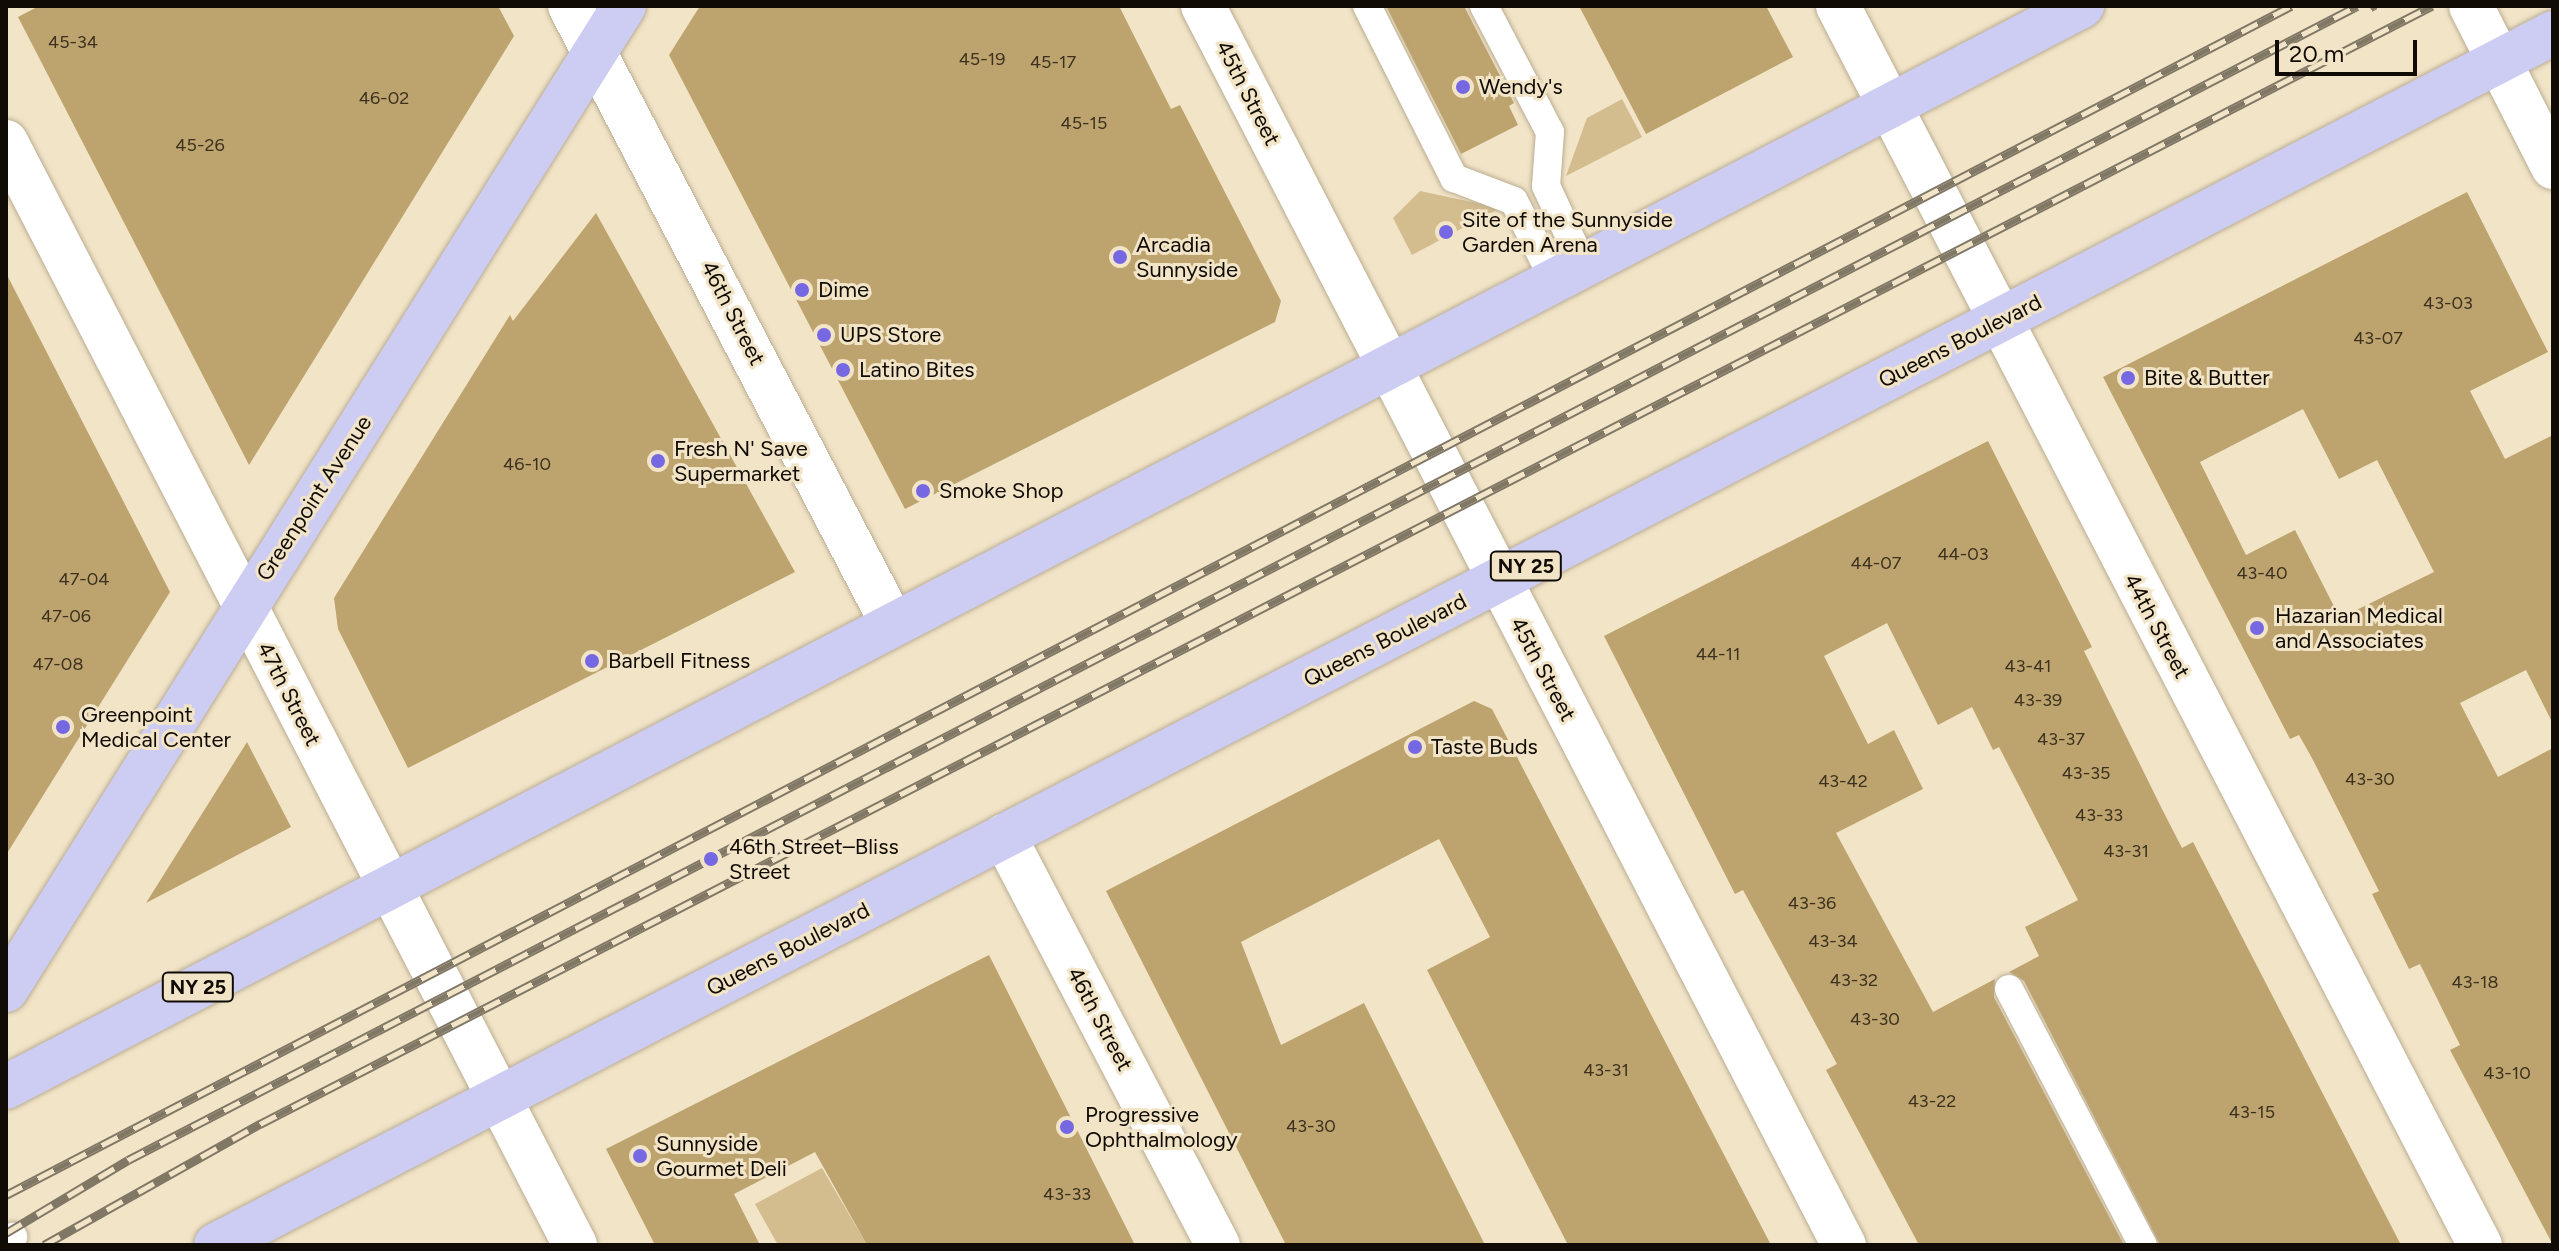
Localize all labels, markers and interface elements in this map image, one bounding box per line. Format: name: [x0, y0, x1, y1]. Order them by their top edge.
scale bar: [2279, 24, 2421, 74]
house number: 45-34: [48, 31, 98, 53]
street label: 45th Street: [1210, 36, 1286, 150]
text: 20 m: [2289, 39, 2344, 68]
house number: 45-19: [959, 48, 1005, 70]
house number: 45-17: [1030, 51, 1076, 73]
place label: Wendy's: [1479, 74, 1563, 100]
marker: Wendy's: [1454, 78, 1472, 96]
house number: 46-02: [359, 87, 409, 109]
house number: 45-15: [1061, 112, 1107, 134]
house number: 45-26: [175, 134, 225, 156]
place label: Site of the Sunnyside Garden Arena: [1462, 206, 1673, 258]
marker: Site of the Sunnyside Garden Arena: [1437, 223, 1455, 241]
place label: Arcadia Sunnyside: [1136, 231, 1238, 282]
marker: Arcadia Sunnyside: [1111, 248, 1129, 266]
street label: 46th Street: [695, 256, 771, 370]
place label: Dime: [818, 277, 869, 303]
marker: Dime: [793, 281, 811, 299]
street label: Queens Boulevard: [1874, 289, 2046, 393]
house number: 43-03: [2423, 292, 2473, 314]
place label: UPS Store: [840, 322, 941, 348]
marker: UPS Store: [815, 326, 833, 344]
house number: 43-07: [2353, 327, 2403, 349]
place label: Latino Bites: [859, 357, 975, 383]
marker: Latino Bites: [834, 361, 852, 379]
place label: Bite & Butter: [2144, 365, 2270, 391]
marker: Bite & Butter: [2119, 369, 2137, 387]
street label: Greenpoint Avenue: [251, 410, 377, 586]
place label: Fresh N' Save Supermarket: [674, 435, 808, 486]
marker: Fresh N' Save Supermarket: [649, 452, 667, 470]
house number: 46-10: [503, 453, 551, 475]
place label: Smoke Shop: [939, 478, 1063, 504]
marker: Smoke Shop: [914, 482, 932, 500]
house number: 44-03: [1937, 543, 1989, 565]
road number: NY 25: [1488, 550, 1564, 582]
house number: 44-07: [1850, 552, 1902, 574]
house number: 43-40: [2236, 562, 2288, 584]
house number: 47-04: [58, 568, 110, 590]
street label: 44th Street: [2118, 569, 2196, 683]
street label: Queens Boulevard: [1299, 588, 1471, 692]
place label: Hazarian Medical and Associates: [2275, 602, 2443, 654]
house number: 47-06: [41, 605, 91, 627]
street label: 45th Street: [1505, 613, 1581, 725]
marker: Hazarian Medical and Associates: [2246, 617, 2268, 639]
street label: 47th Street: [252, 638, 326, 750]
house number: 44-11: [1696, 643, 1740, 665]
place label: Barbell Fitness: [608, 648, 750, 674]
marker: Barbell Fitness: [583, 652, 601, 670]
house number: 47-08: [33, 653, 83, 675]
house number: 43-41: [2004, 655, 2052, 677]
house number: 43-39: [2014, 689, 2062, 711]
place label: Greenpoint Medical Center: [81, 701, 231, 752]
marker: Greenpoint Medical Center: [52, 716, 74, 738]
house number: 43-37: [2037, 728, 2085, 750]
place label: Taste Buds: [1431, 734, 1538, 760]
marker: Taste Buds: [1406, 738, 1424, 756]
house number: 43-35: [2062, 762, 2110, 784]
house number: 43-30: [2345, 768, 2395, 790]
house number: 43-42: [1818, 770, 1868, 792]
house number: 43-33: [2075, 804, 2123, 826]
place label: 46th Street–Bliss Street: [729, 833, 899, 884]
house number: 43-31: [2103, 840, 2149, 862]
marker: 46th Street–Bliss Street: [700, 848, 722, 870]
house number: 43-36: [1788, 892, 1836, 914]
street label: Queens Boulevard: [702, 897, 874, 1001]
house number: 43-34: [1808, 930, 1858, 952]
street label: 46th Street: [1062, 963, 1138, 1075]
house number: 43-32: [1830, 969, 1878, 991]
road number: NY 25: [160, 971, 236, 1003]
house number: 43-18: [2452, 971, 2498, 993]
house number: 43-30: [1850, 1008, 1900, 1030]
house number: 43-31: [1583, 1059, 1629, 1081]
house number: 43-10: [2483, 1062, 2531, 1084]
house number: 43-22: [1908, 1090, 1956, 1112]
place label: Progressive Ophthalmology: [1085, 1101, 1238, 1152]
house number: 43-15: [2229, 1101, 2275, 1123]
house number: 43-30: [1286, 1115, 1336, 1137]
marker: Progressive Ophthalmology: [1056, 1116, 1078, 1138]
place label: Sunnyside Gourmet Deli: [656, 1130, 787, 1182]
marker: Sunnyside Gourmet Deli: [631, 1147, 649, 1165]
house number: 43-33: [1043, 1183, 1091, 1205]

